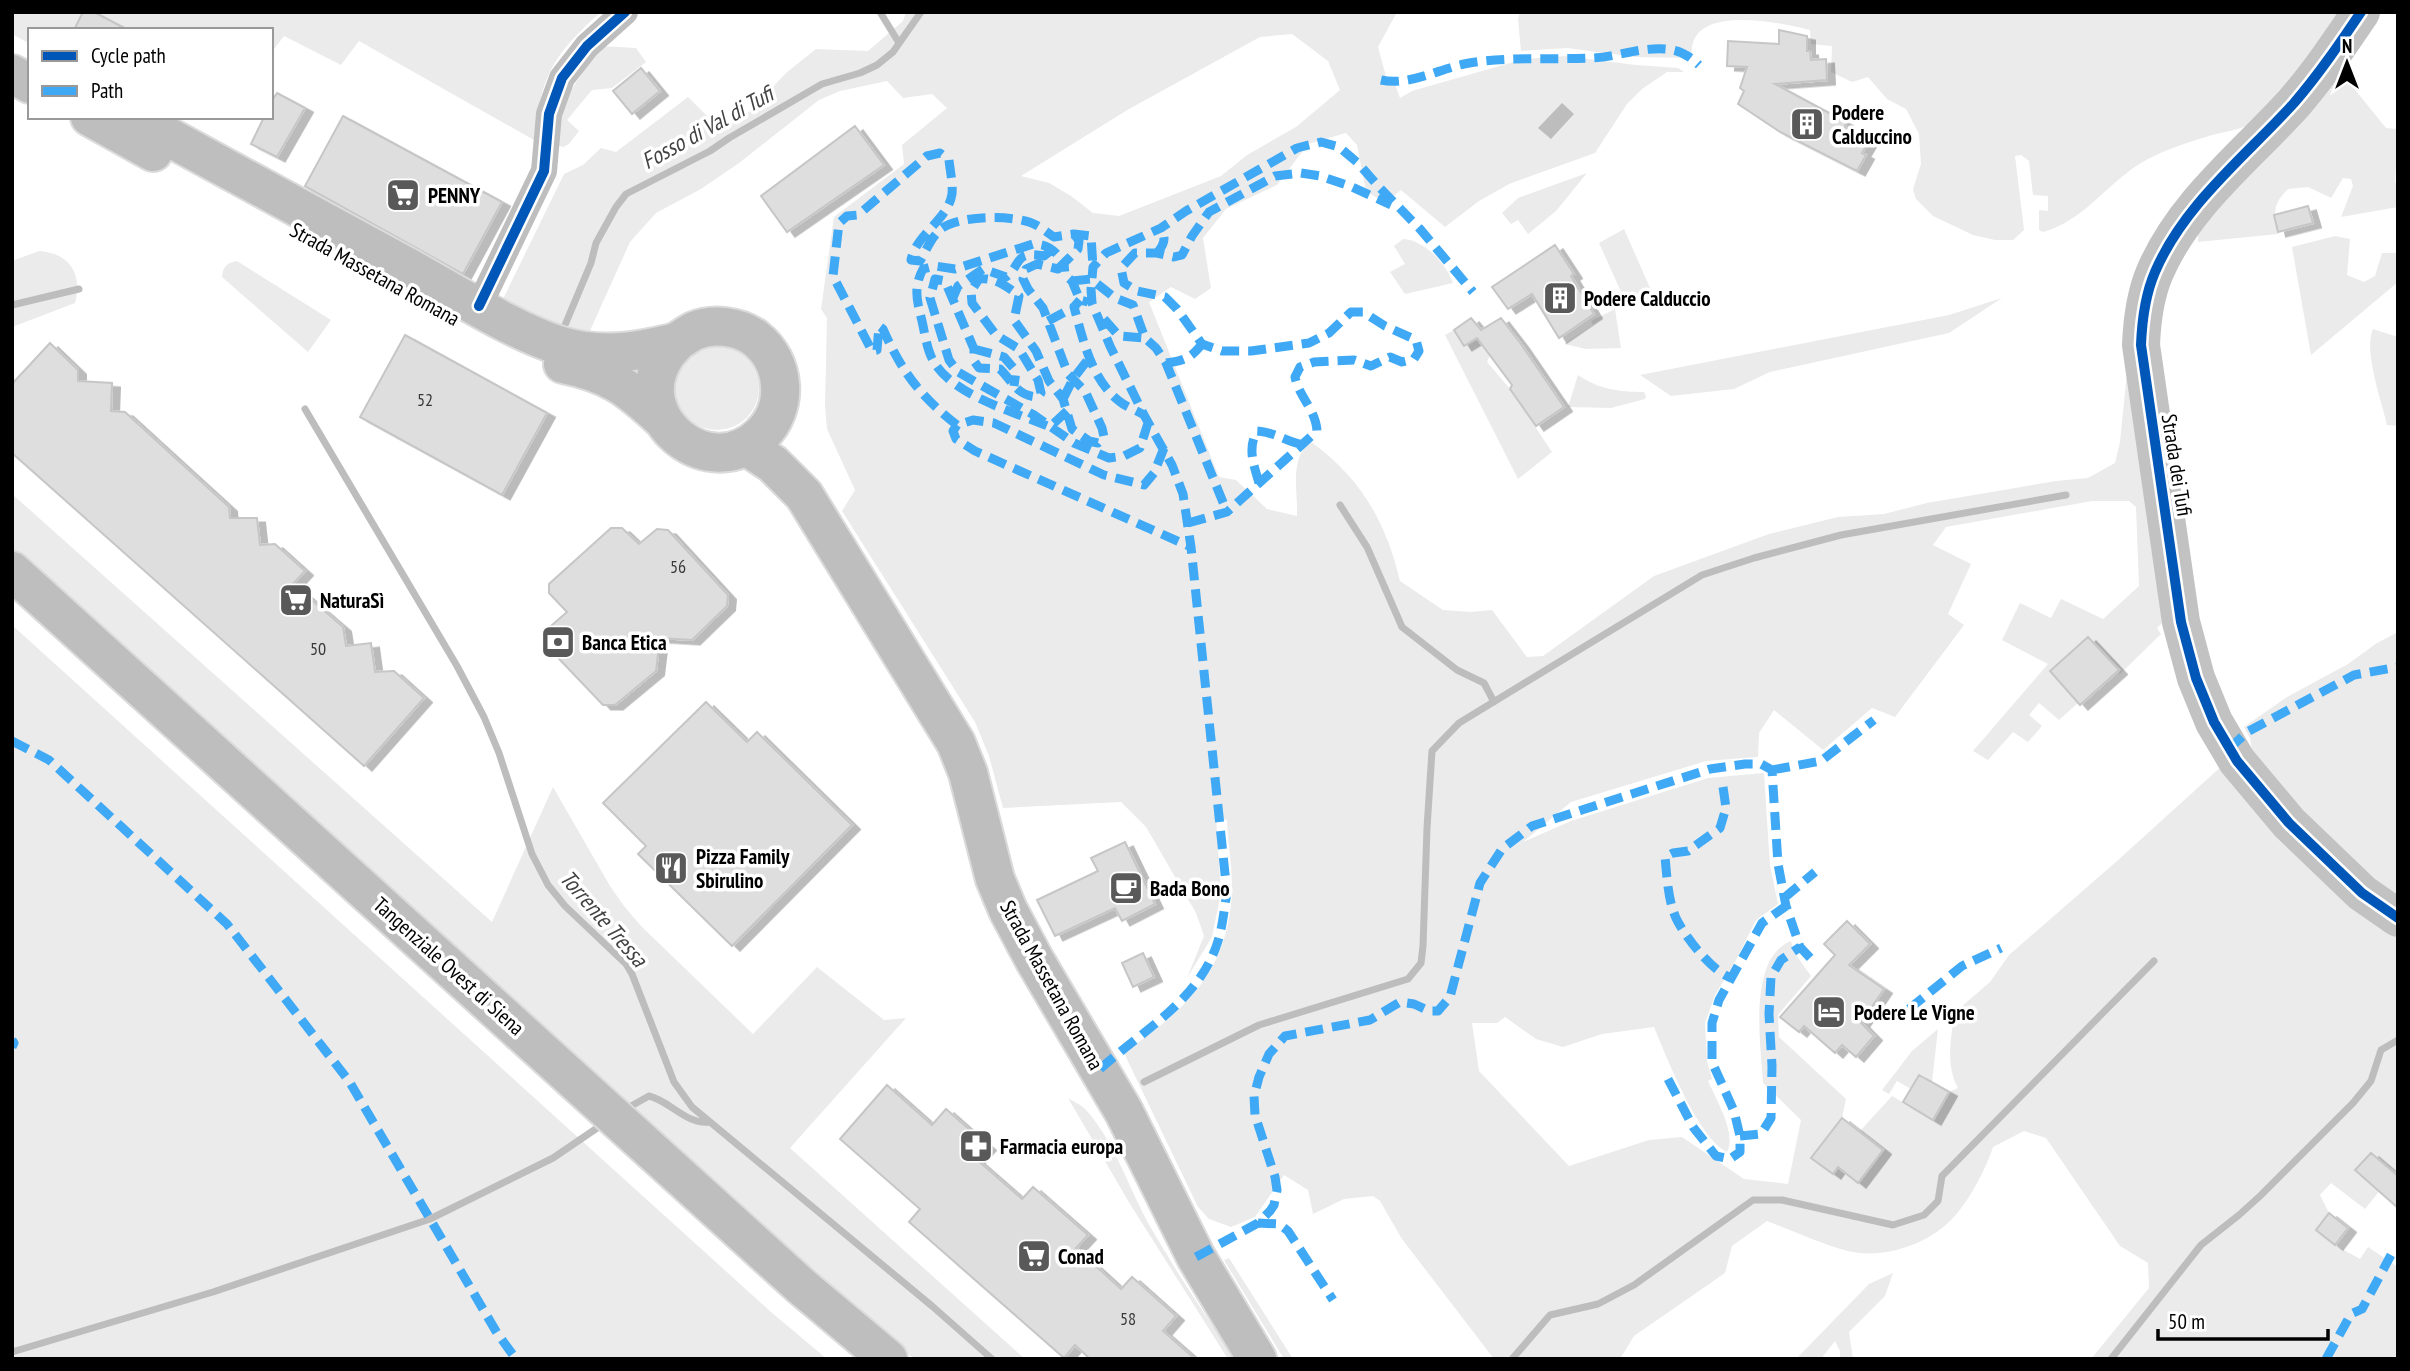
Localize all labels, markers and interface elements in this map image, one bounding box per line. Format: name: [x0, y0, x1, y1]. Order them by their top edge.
legend: [28, 28, 273, 119]
north arrow: [2312, 28, 2382, 98]
text: N: [2342, 34, 2352, 58]
text: Cycle path: [91, 42, 166, 69]
text: Path: [91, 77, 123, 104]
water label: Fosso di Val di Tufi: [636, 78, 780, 175]
place label: Podere Calduccino: [1832, 99, 1912, 150]
building icon: Podere Calduccino: [1788, 105, 1826, 143]
supermarket icon: PENNY: [384, 176, 422, 214]
place label: PENNY: [428, 182, 481, 209]
street label: Strada Massetana Romana: [285, 216, 465, 332]
building icon: Podere Calduccio: [1541, 279, 1579, 317]
place label: Podere Calduccio: [1584, 285, 1711, 312]
house number: 52: [417, 388, 433, 411]
street label: Strada dei Tufi: [2156, 412, 2198, 518]
house number: 56: [670, 555, 686, 578]
supermarket icon: NaturaSì: [277, 581, 315, 619]
place label: NaturaSì: [320, 587, 384, 614]
bank icon: Banca Etica: [539, 623, 577, 661]
place label: Banca Etica: [582, 629, 667, 656]
house number: 50: [310, 637, 326, 660]
place label: Pizza Family Sbirulino: [696, 843, 790, 894]
restaurant icon: Pizza Family Sbirulino: [652, 849, 690, 887]
water label: Torrente Tressa: [554, 864, 655, 974]
cafe icon: Bada Bono: [1107, 869, 1145, 907]
place label: Bada Bono: [1150, 875, 1230, 902]
street label: Tangenziale Ovest di Siena: [368, 891, 530, 1041]
street label: Strada Massetana Romana: [994, 895, 1110, 1075]
hotel icon: Podere Le Vigne: [1810, 993, 1848, 1031]
place label: Podere Le Vigne: [1854, 999, 1975, 1026]
pharmacy icon: Farmacia europa: [957, 1127, 995, 1165]
place label: Farmacia europa: [1000, 1133, 1124, 1160]
supermarket icon: Conad: [1015, 1237, 1053, 1275]
place label: Conad: [1058, 1243, 1104, 1270]
scale bar: [2158, 1298, 2328, 1342]
house number: 58: [1120, 1307, 1136, 1330]
text: 50 m: [2168, 1308, 2205, 1335]

